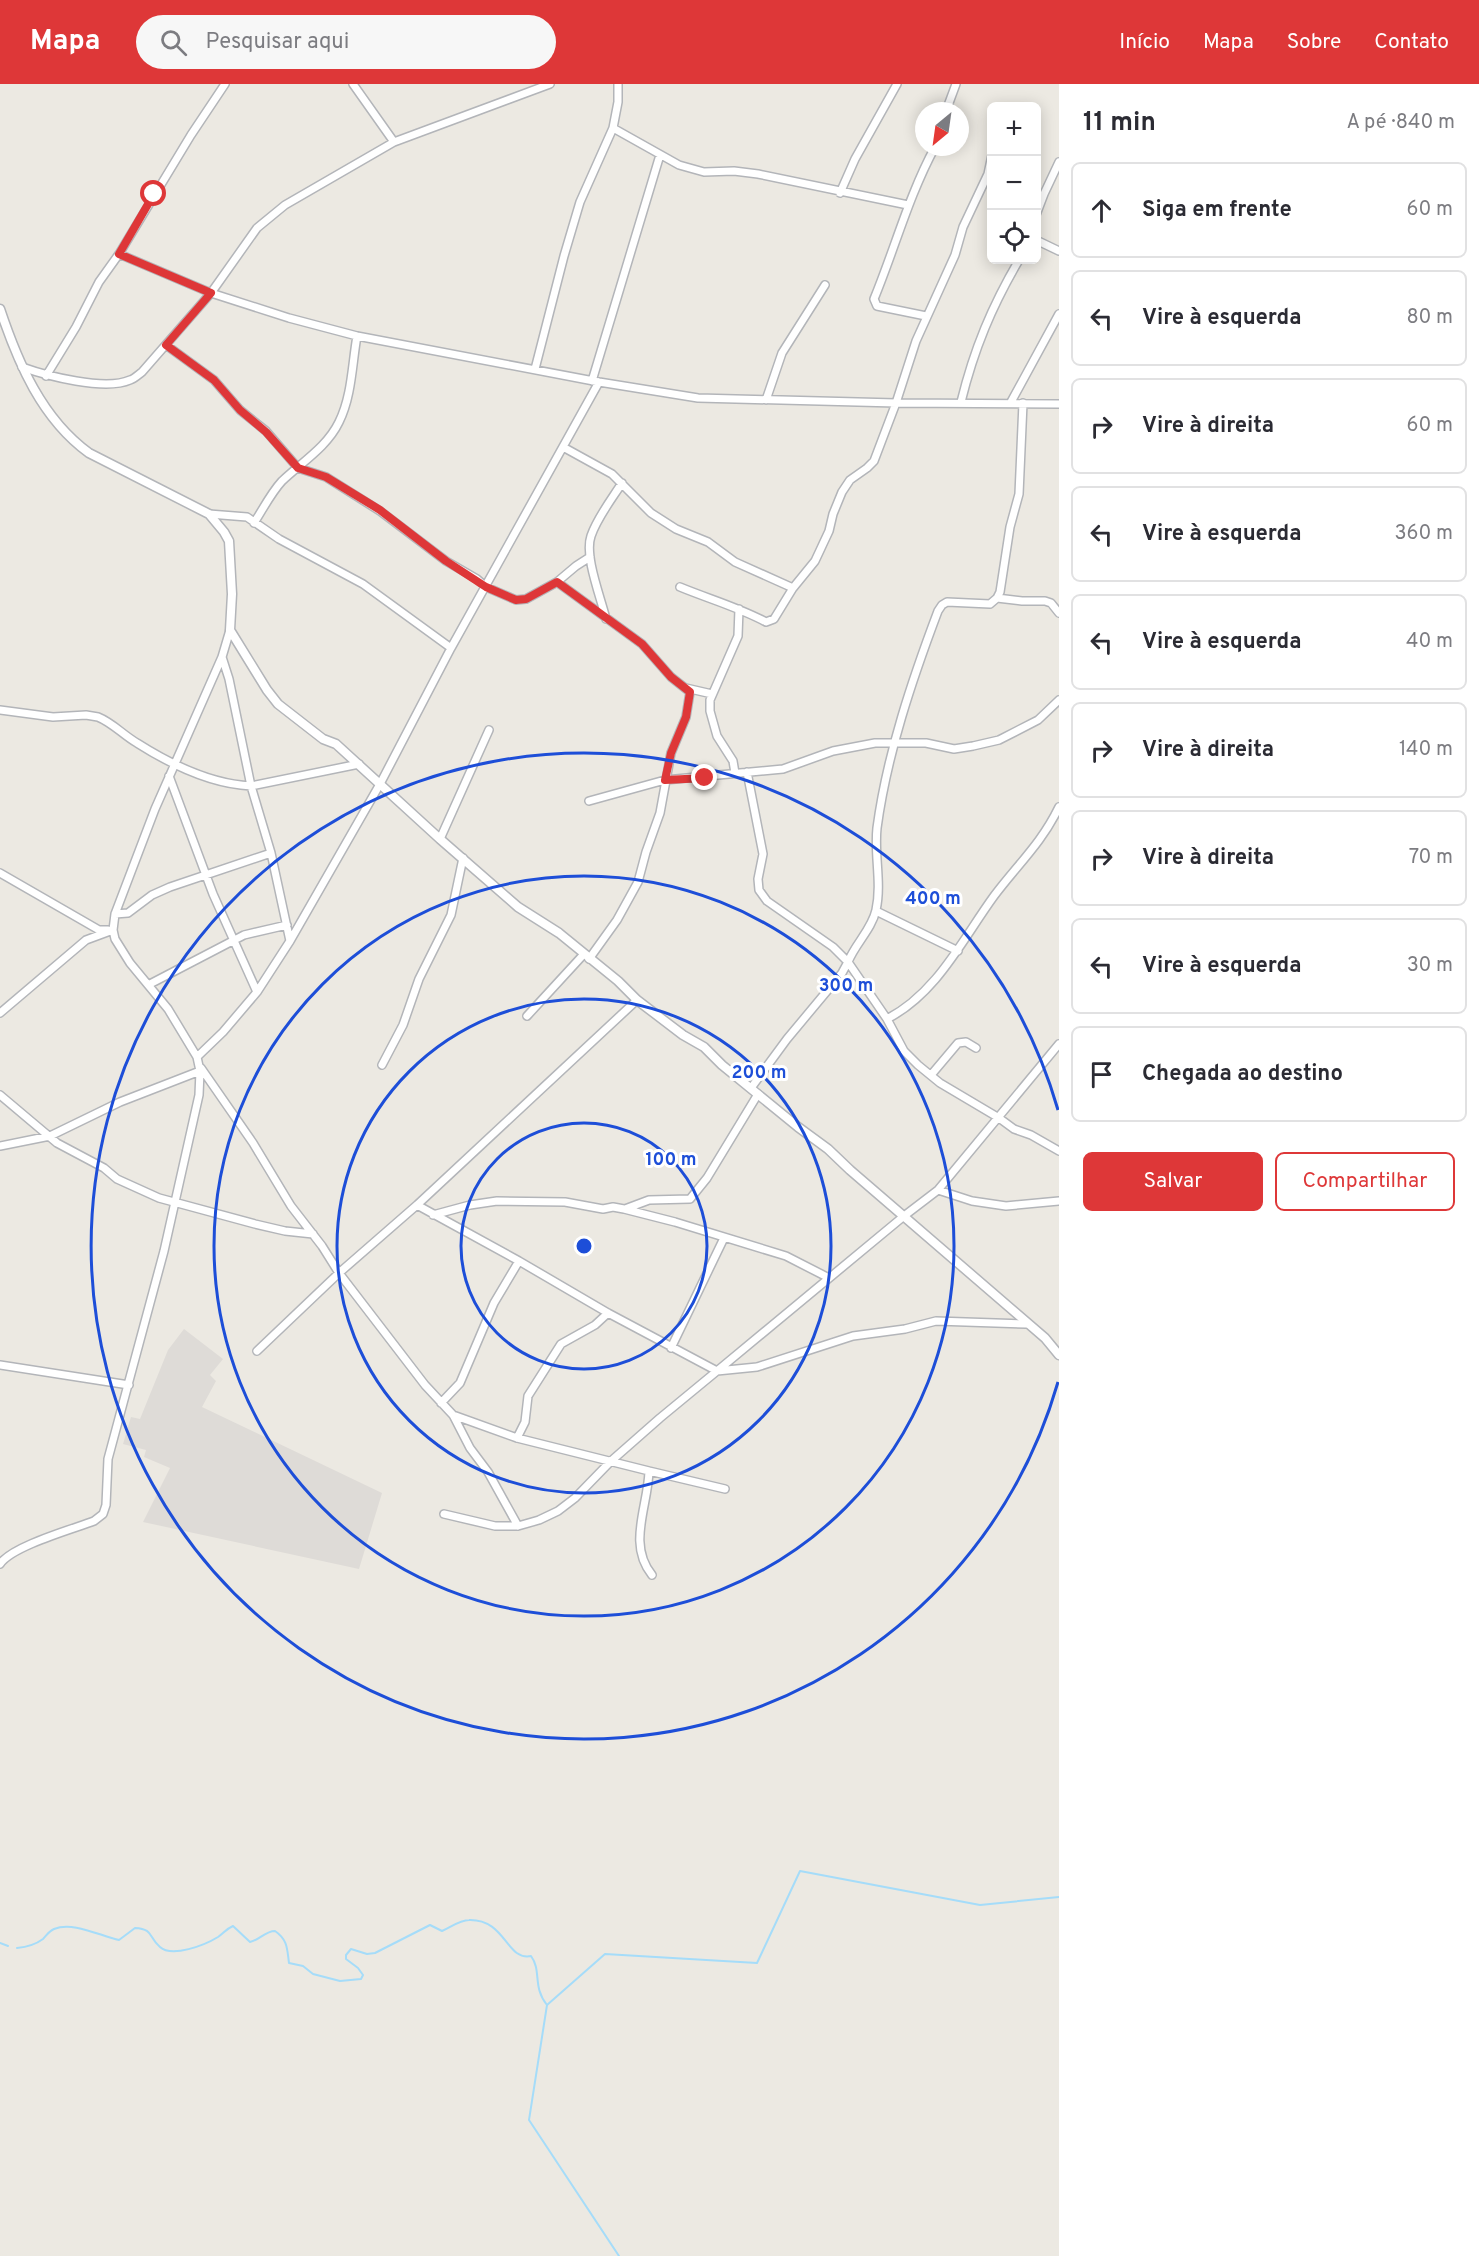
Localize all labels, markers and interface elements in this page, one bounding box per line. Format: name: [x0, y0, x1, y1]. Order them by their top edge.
search box: [136, 15, 556, 69]
text: Mapa: [30, 24, 100, 60]
icon: search: [157, 26, 190, 59]
text: Pesquisar aqui: [205, 29, 349, 56]
text: Início: [1119, 29, 1170, 56]
text: Mapa: [1203, 29, 1254, 56]
text: Sobre: [1287, 29, 1341, 56]
text: Contato: [1374, 29, 1449, 56]
north arrow: [915, 102, 969, 156]
map controls: [987, 102, 1041, 264]
button: +: [987, 102, 1041, 156]
text: 11 min: [1083, 107, 1156, 140]
text: A pé · 840 m: [1347, 110, 1455, 136]
button: −: [987, 156, 1041, 210]
route start: [140, 180, 166, 206]
icon: ahead: [1085, 194, 1118, 227]
text: Siga em frente: [1142, 197, 1292, 224]
text: 60 m: [1407, 197, 1453, 223]
button: locate: [987, 210, 1041, 264]
icon: left: [1085, 302, 1118, 335]
text: Vire à esquerda: [1142, 305, 1301, 332]
text: 80 m: [1407, 305, 1453, 331]
icon: right: [1085, 410, 1118, 443]
text: Vire à direita: [1142, 413, 1274, 440]
text: 60 m: [1407, 413, 1453, 439]
icon: left: [1085, 518, 1118, 551]
text: Vire à esquerda: [1142, 521, 1301, 548]
text: 360 m: [1395, 521, 1453, 547]
icon: left: [1085, 626, 1118, 659]
text: Vire à esquerda: [1142, 629, 1301, 656]
text: 40 m: [1406, 629, 1453, 655]
icon: right: [1085, 734, 1118, 767]
text: Vire à direita: [1142, 737, 1274, 764]
text: 140 m: [1399, 737, 1453, 763]
route end: [691, 764, 717, 790]
icon: right: [1085, 842, 1118, 875]
text: Vire à direita: [1142, 845, 1274, 872]
text: 70 m: [1409, 845, 1453, 871]
text: 400 m: [905, 888, 961, 911]
icon: left: [1085, 950, 1118, 983]
text: Vire à esquerda: [1142, 953, 1301, 980]
text: 30 m: [1407, 953, 1453, 979]
text: 300 m: [819, 975, 873, 998]
icon: arrive: [1085, 1058, 1118, 1091]
text: Chegada ao destino: [1142, 1061, 1343, 1088]
text: 200 m: [731, 1062, 787, 1085]
text: 100 m: [645, 1149, 697, 1172]
button: Salvar: [1083, 1152, 1263, 1211]
button: Compartilhar: [1275, 1152, 1455, 1211]
centre of rings: [574, 1236, 594, 1256]

